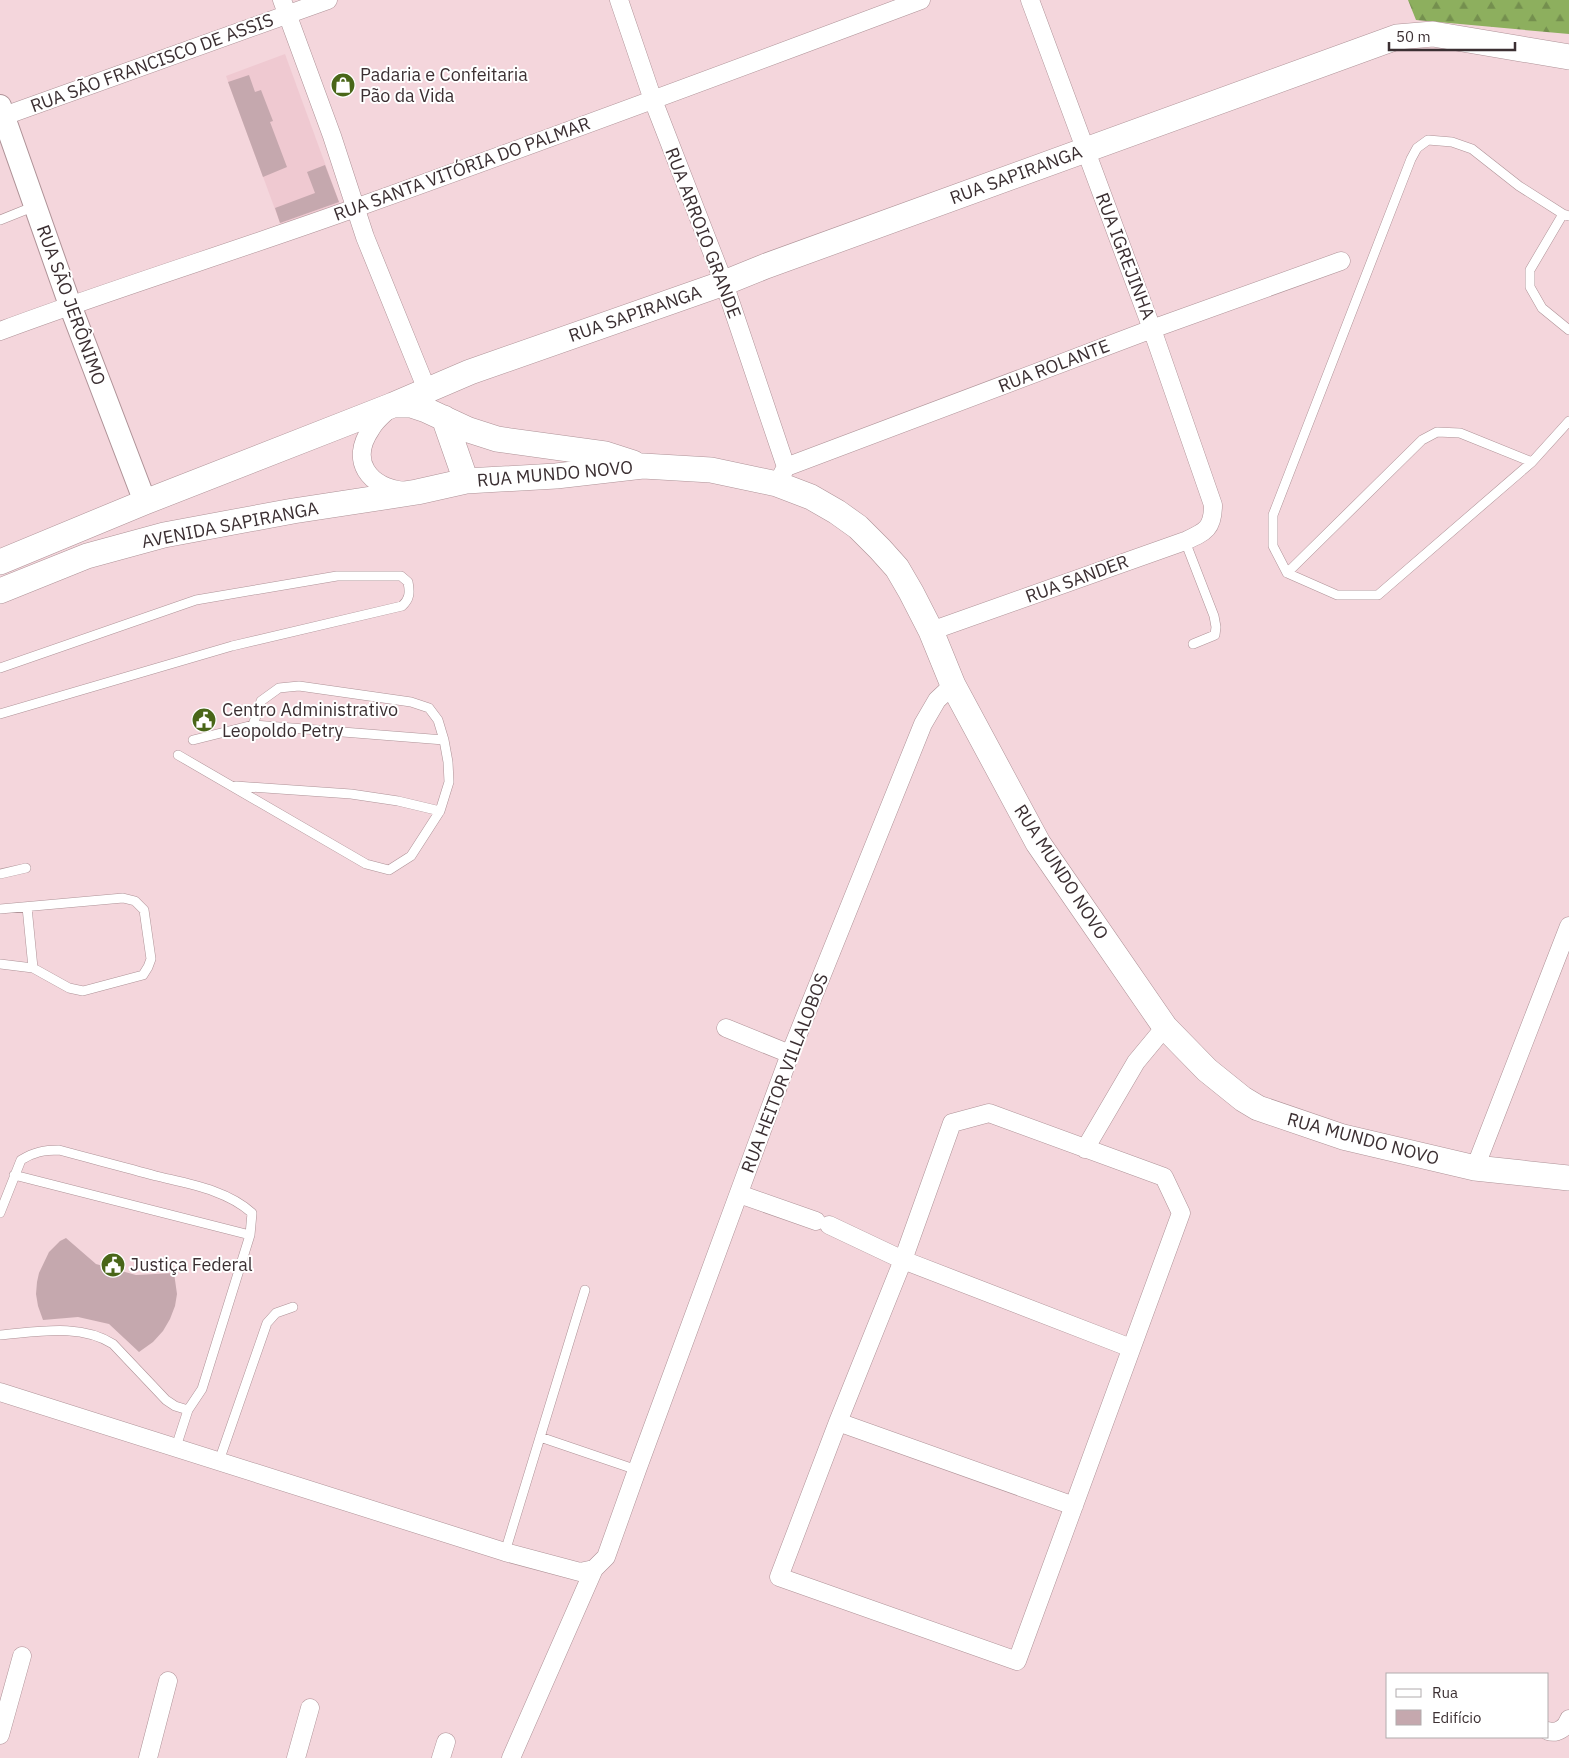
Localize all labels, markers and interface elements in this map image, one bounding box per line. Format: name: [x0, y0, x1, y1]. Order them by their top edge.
street label: RUA SÃO FRANCISCO DE ASSIS: [27, 8, 277, 117]
scale bar: [1389, 20, 1515, 52]
text: 50 m: [1396, 27, 1431, 46]
place label: Padaria e Confeitaria Pão da Vida: [360, 63, 528, 107]
shop icon: Padaria e Confeitaria Pão da Vida: [330, 72, 356, 98]
street label: RUA SANTA VITÓRIA DO PALMAR: [330, 111, 593, 226]
street label: RUA SAPIRANGA: [947, 140, 1086, 209]
street label: RUA ARROIO GRANDE: [660, 144, 747, 322]
street label: RUA IGREJINHA: [1091, 189, 1160, 323]
street label: RUA SÃO JERÔNIMO: [32, 222, 111, 388]
street label: RUA SAPIRANGA: [565, 280, 705, 347]
street label: RUA ROLANTE: [995, 334, 1113, 397]
street label: RUA MUNDO NOVO: [476, 455, 634, 492]
street label: AVENIDA SAPIRANGA: [139, 496, 321, 553]
street label: RUA SANDER: [1022, 549, 1131, 608]
place label: Centro Administrativo Leopoldo Petry: [222, 698, 398, 742]
public building icon: Centro Administrativo Leopoldo Petry: [191, 707, 217, 733]
street label: RUA MUNDO NOVO: [1009, 800, 1114, 944]
street label: RUA HEITOR VILLALOBOS: [736, 970, 833, 1176]
street label: RUA MUNDO NOVO: [1285, 1107, 1442, 1170]
public building icon: Justiça Federal: [100, 1252, 126, 1278]
place label: Justiça Federal: [130, 1253, 253, 1276]
legend: [1386, 1673, 1549, 1738]
text: Rua: [1432, 1683, 1458, 1702]
text: Edifício: [1432, 1708, 1481, 1727]

